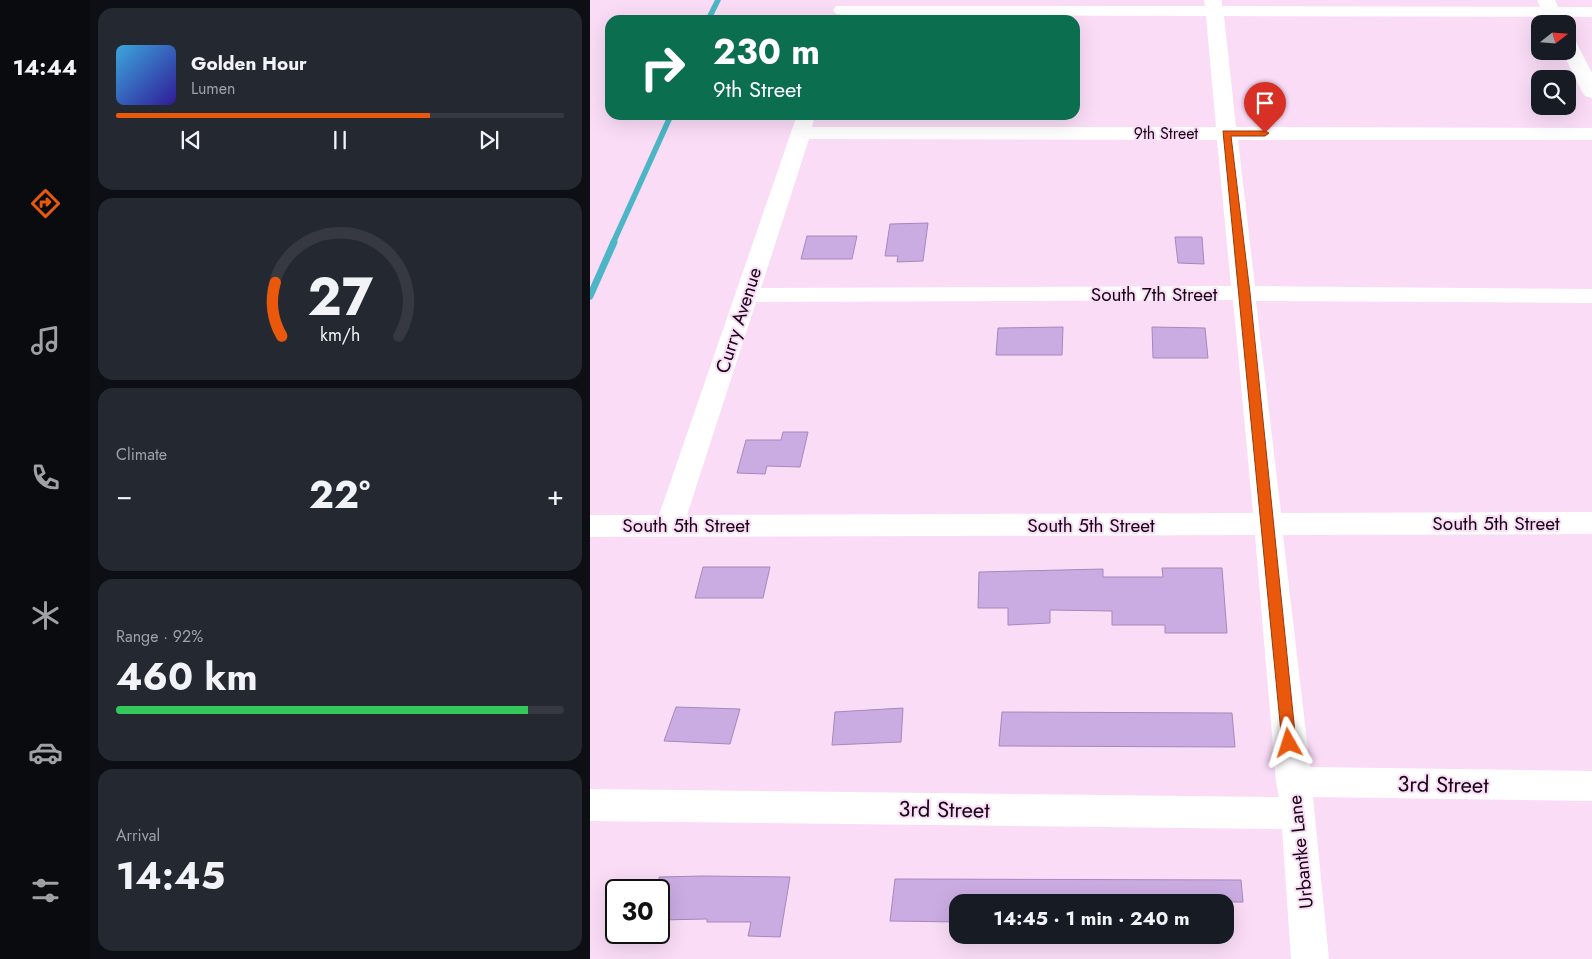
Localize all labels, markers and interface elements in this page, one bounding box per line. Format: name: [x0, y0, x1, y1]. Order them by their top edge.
north arrow: [1531, 15, 1576, 60]
map controls: [1531, 15, 1576, 115]
text: 230 m: [713, 27, 820, 77]
icon: right: [630, 35, 695, 100]
text: Golden Hour: [191, 50, 307, 77]
text: 14:44: [13, 51, 77, 83]
button: search: [1531, 70, 1576, 115]
text: 9th Street: [713, 73, 802, 105]
text: Lumen: [191, 77, 235, 100]
pin: [1244, 82, 1286, 133]
icon: arrive: [1251, 89, 1279, 117]
street label: 9th Street: [1134, 122, 1198, 145]
icon: previous: [177, 126, 205, 154]
icon: pause: [326, 126, 354, 154]
icon: next: [475, 126, 503, 154]
icon: directions: [28, 186, 63, 221]
text: 27: [307, 259, 373, 335]
street label: Curry Avenue: [709, 264, 768, 377]
street label: South 7th Street: [1091, 281, 1218, 308]
text: km/h: [320, 322, 360, 348]
icon: music: [28, 323, 63, 358]
text: Climate: [116, 443, 167, 466]
icon: phone: [28, 460, 63, 495]
text: 22°: [309, 467, 370, 522]
text: −: [116, 475, 133, 516]
text: +: [547, 475, 564, 516]
street label: South 5th Street: [1432, 510, 1560, 537]
street label: South 5th Street: [622, 512, 750, 539]
street label: South 5th Street: [1027, 512, 1155, 539]
icon: climate: [28, 598, 63, 633]
text: Range · 92%: [116, 625, 203, 648]
text: 460 km: [116, 649, 258, 704]
position arrow: [1262, 716, 1314, 768]
icon: car: [28, 735, 63, 770]
street label: 3rd Street: [1397, 767, 1490, 801]
street label: 3rd Street: [898, 792, 991, 826]
street label: Urbantke Lane: [1281, 794, 1320, 910]
text: Arrival: [116, 824, 160, 847]
text: 14:45: [116, 848, 225, 903]
icon: filters: [28, 873, 63, 908]
speed limit sign: 30: [605, 879, 670, 944]
text: 14:45 · 1 min · 240 m: [993, 905, 1190, 932]

